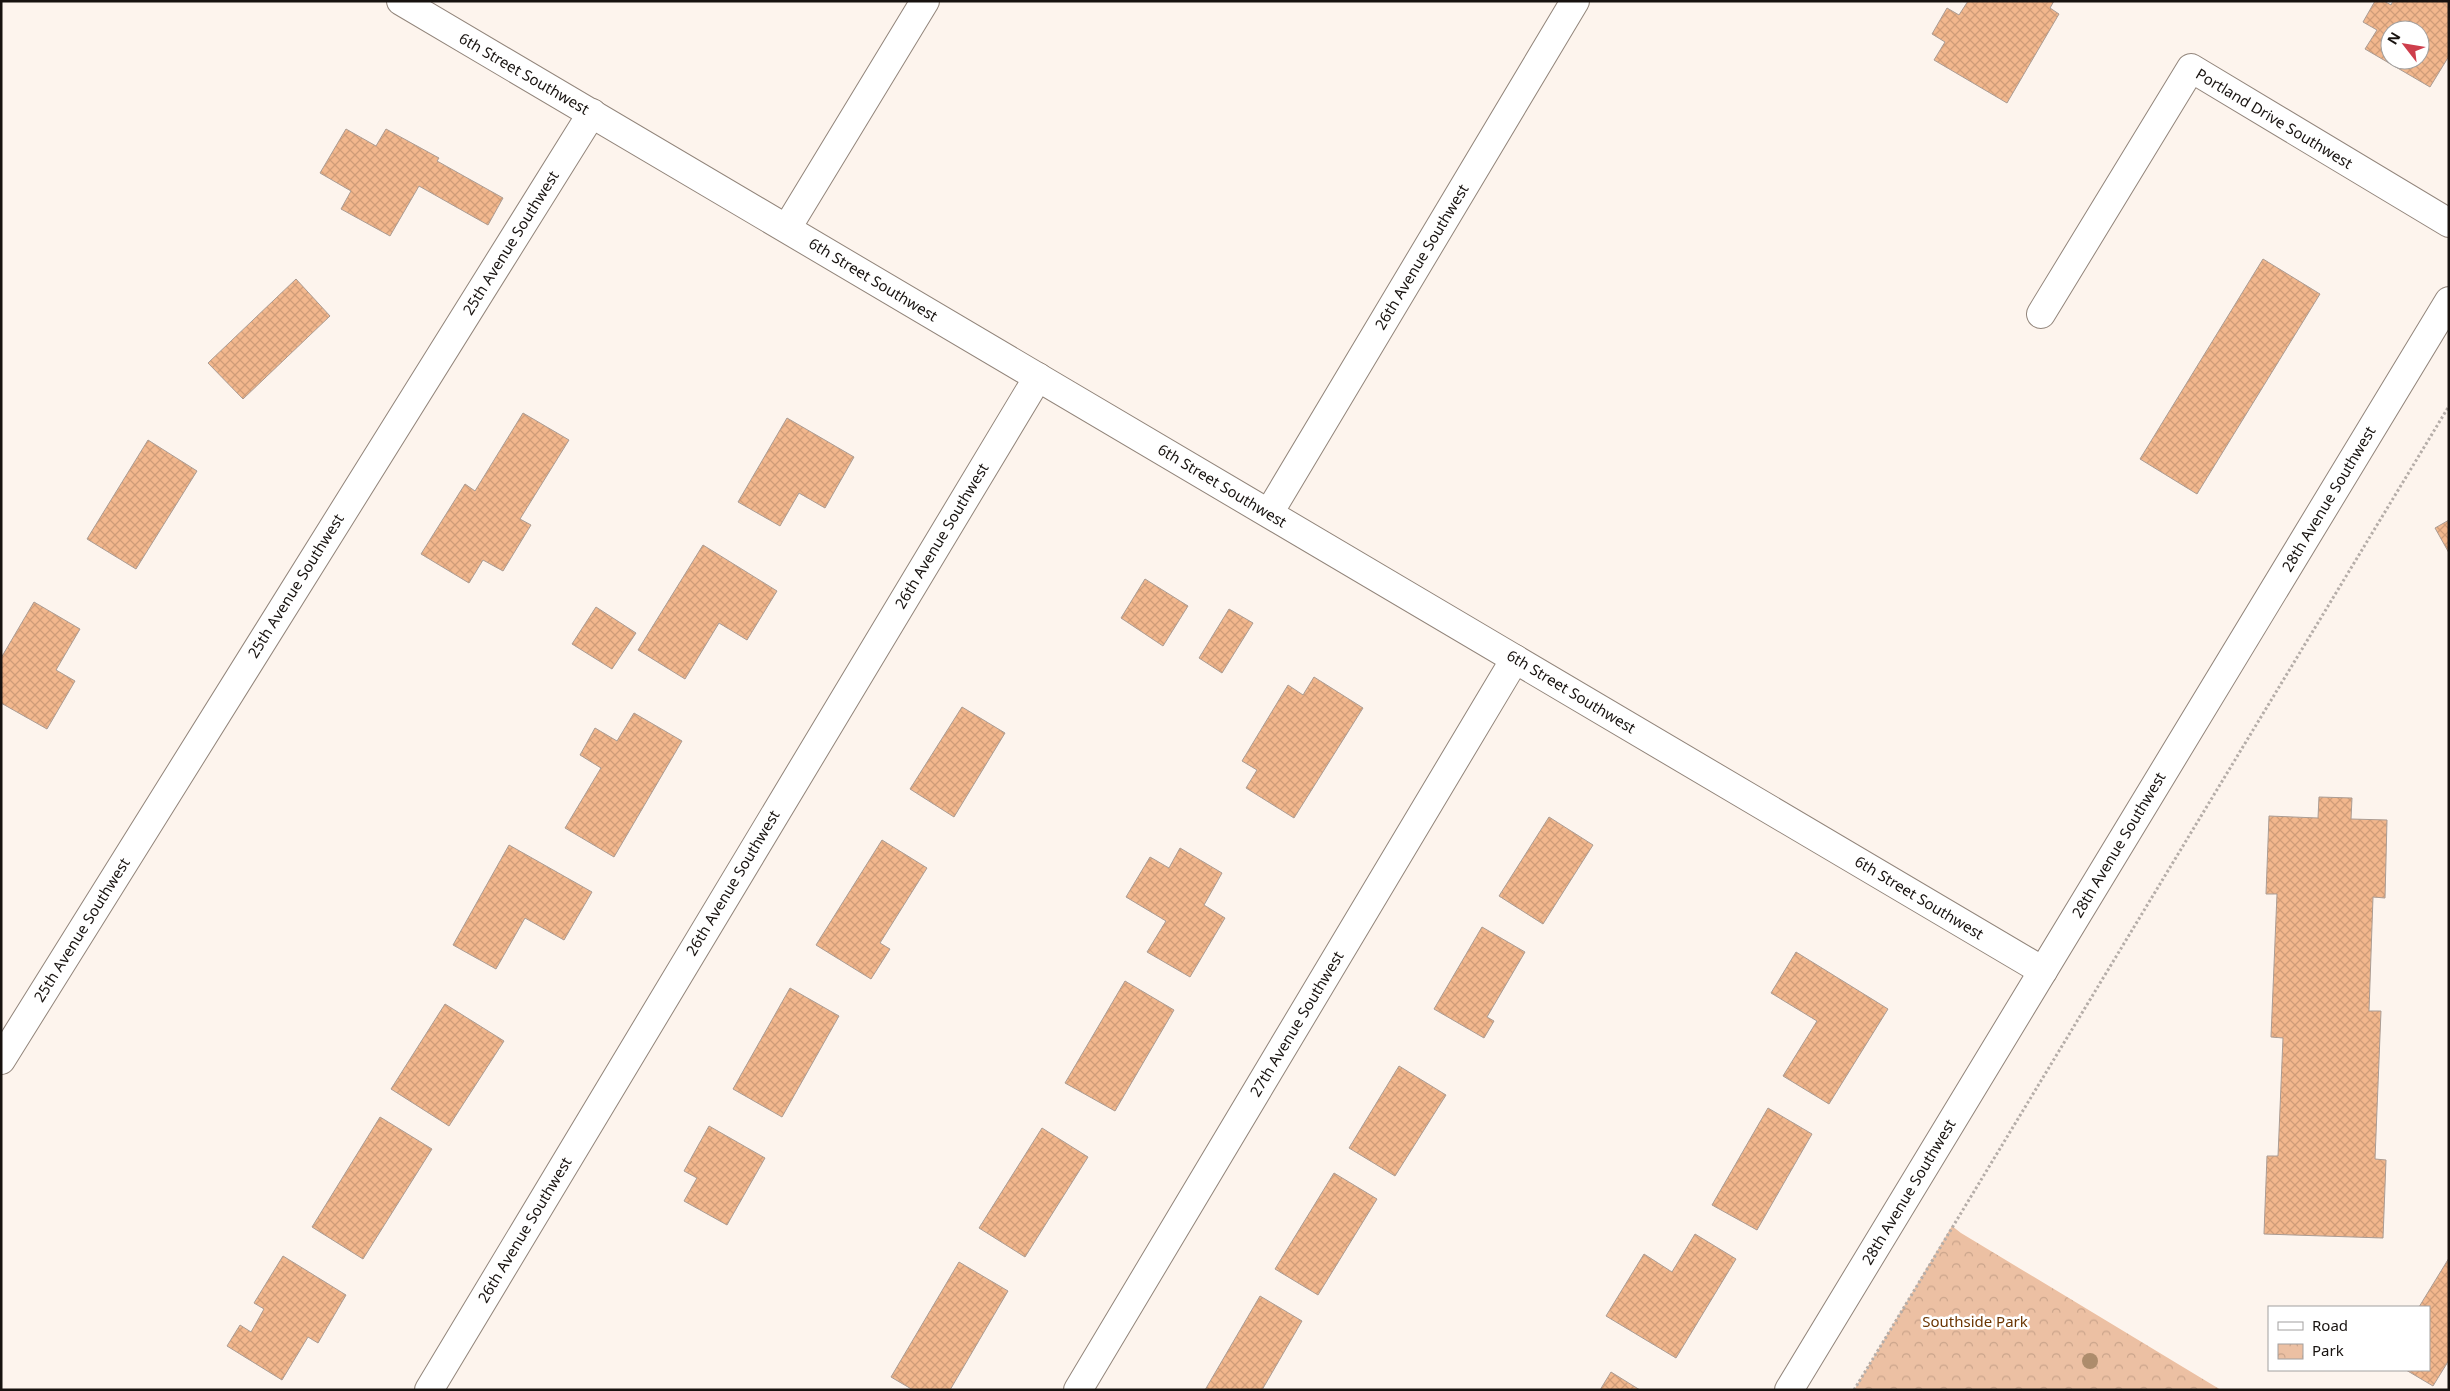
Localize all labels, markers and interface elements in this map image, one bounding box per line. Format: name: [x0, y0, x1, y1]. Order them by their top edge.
north arrow: [2380, 20, 2430, 70]
street label: 6th Street Southwest: [456, 28, 594, 119]
text: N: [2382, 28, 2405, 48]
street label: Portland Drive Southwest: [2192, 63, 2357, 173]
street label: 25th Avenue Southwest: [458, 166, 563, 318]
street label: 26th Avenue Southwest: [1370, 180, 1473, 333]
street label: 6th Street Southwest: [805, 233, 942, 326]
street label: 28th Avenue Southwest: [2277, 422, 2380, 575]
street label: 6th Street Southwest: [1154, 439, 1291, 532]
street label: 26th Avenue Southwest: [890, 459, 993, 612]
street label: 25th Avenue Southwest: [243, 509, 348, 661]
street label: 6th Street Southwest: [1503, 645, 1640, 738]
street label: 28th Avenue Southwest: [2067, 768, 2170, 921]
street label: 26th Avenue Southwest: [681, 806, 784, 959]
street label: 6th Street Southwest: [1851, 851, 1988, 944]
street label: 25th Avenue Southwest: [29, 853, 134, 1005]
street label: 27th Avenue Southwest: [1245, 947, 1348, 1100]
street label: 28th Avenue Southwest: [1857, 1115, 1960, 1268]
street label: 26th Avenue Southwest: [473, 1153, 576, 1306]
legend: [2268, 1306, 2430, 1371]
park label: Southside Park: [1922, 1311, 2028, 1331]
text: Road: [2312, 1315, 2348, 1335]
text: Park: [2312, 1340, 2344, 1360]

